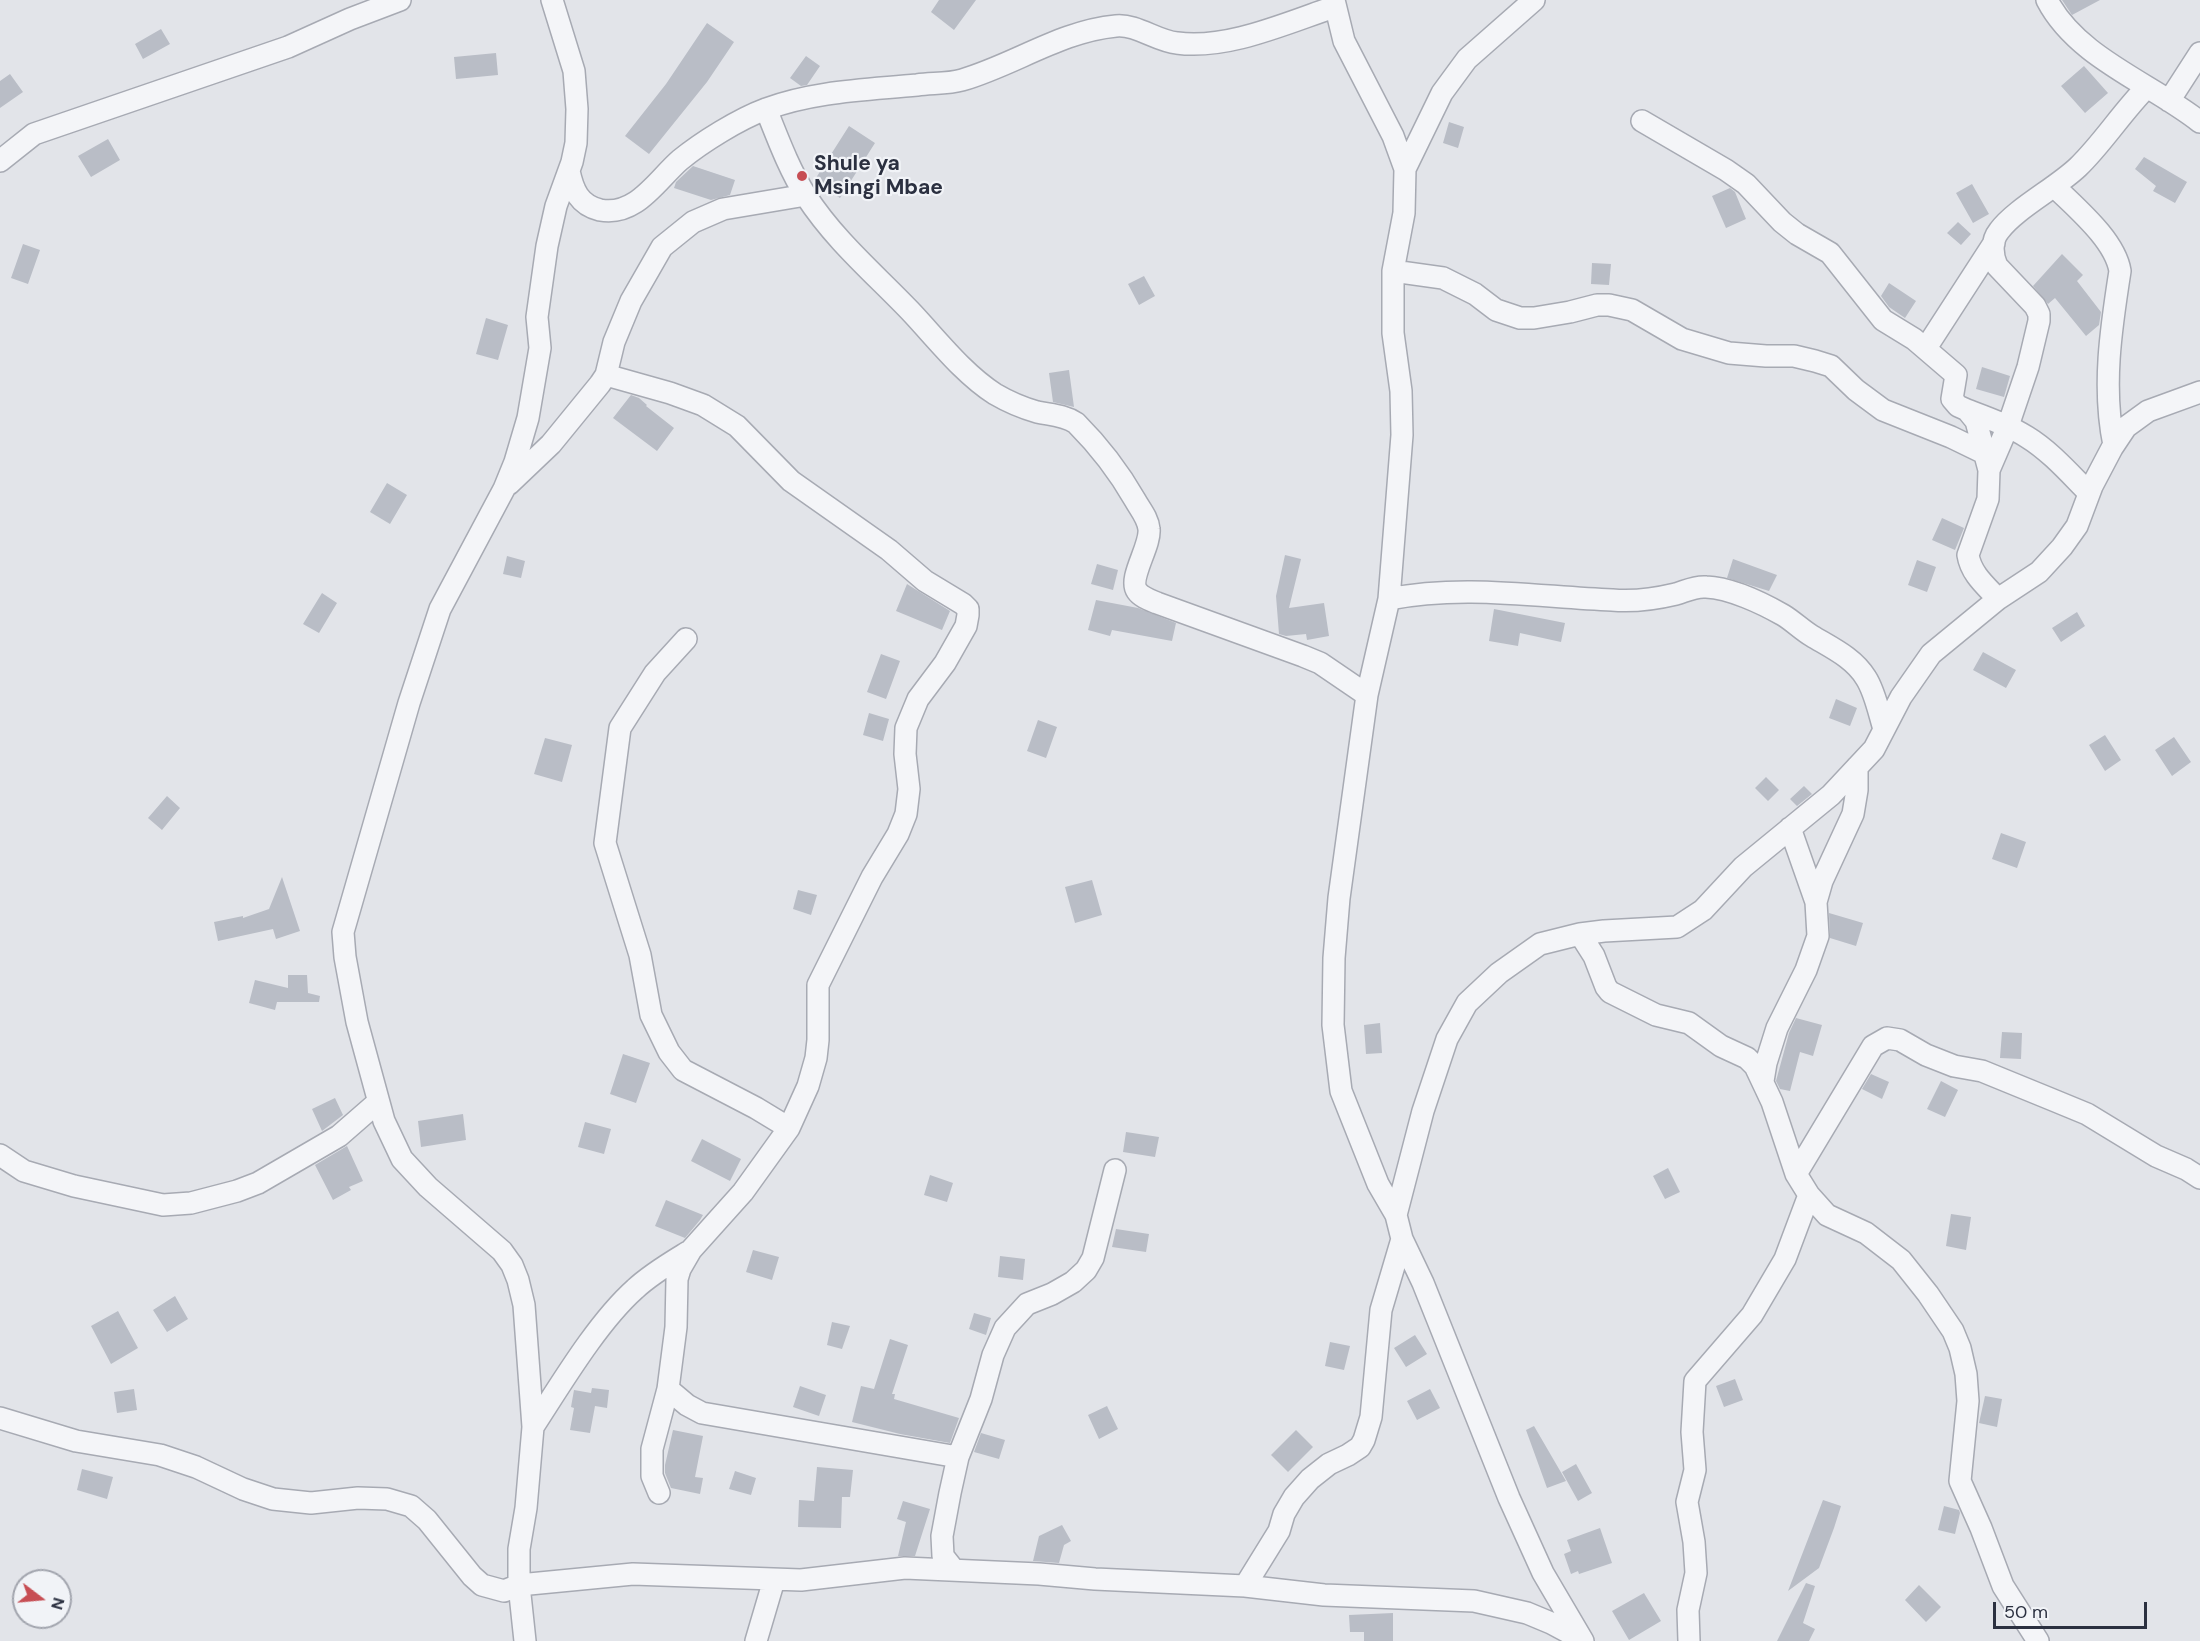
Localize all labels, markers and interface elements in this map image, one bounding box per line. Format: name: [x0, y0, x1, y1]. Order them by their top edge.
place label: Shule ya Msingi Mbae: [814, 151, 943, 201]
marker: Shule ya Msingi Mbae: [795, 169, 809, 183]
north arrow: [12, 1569, 72, 1629]
scale bar: [1996, 1590, 2150, 1628]
text: N: [46, 1595, 70, 1612]
text: 50 m: [2004, 1600, 2048, 1624]

